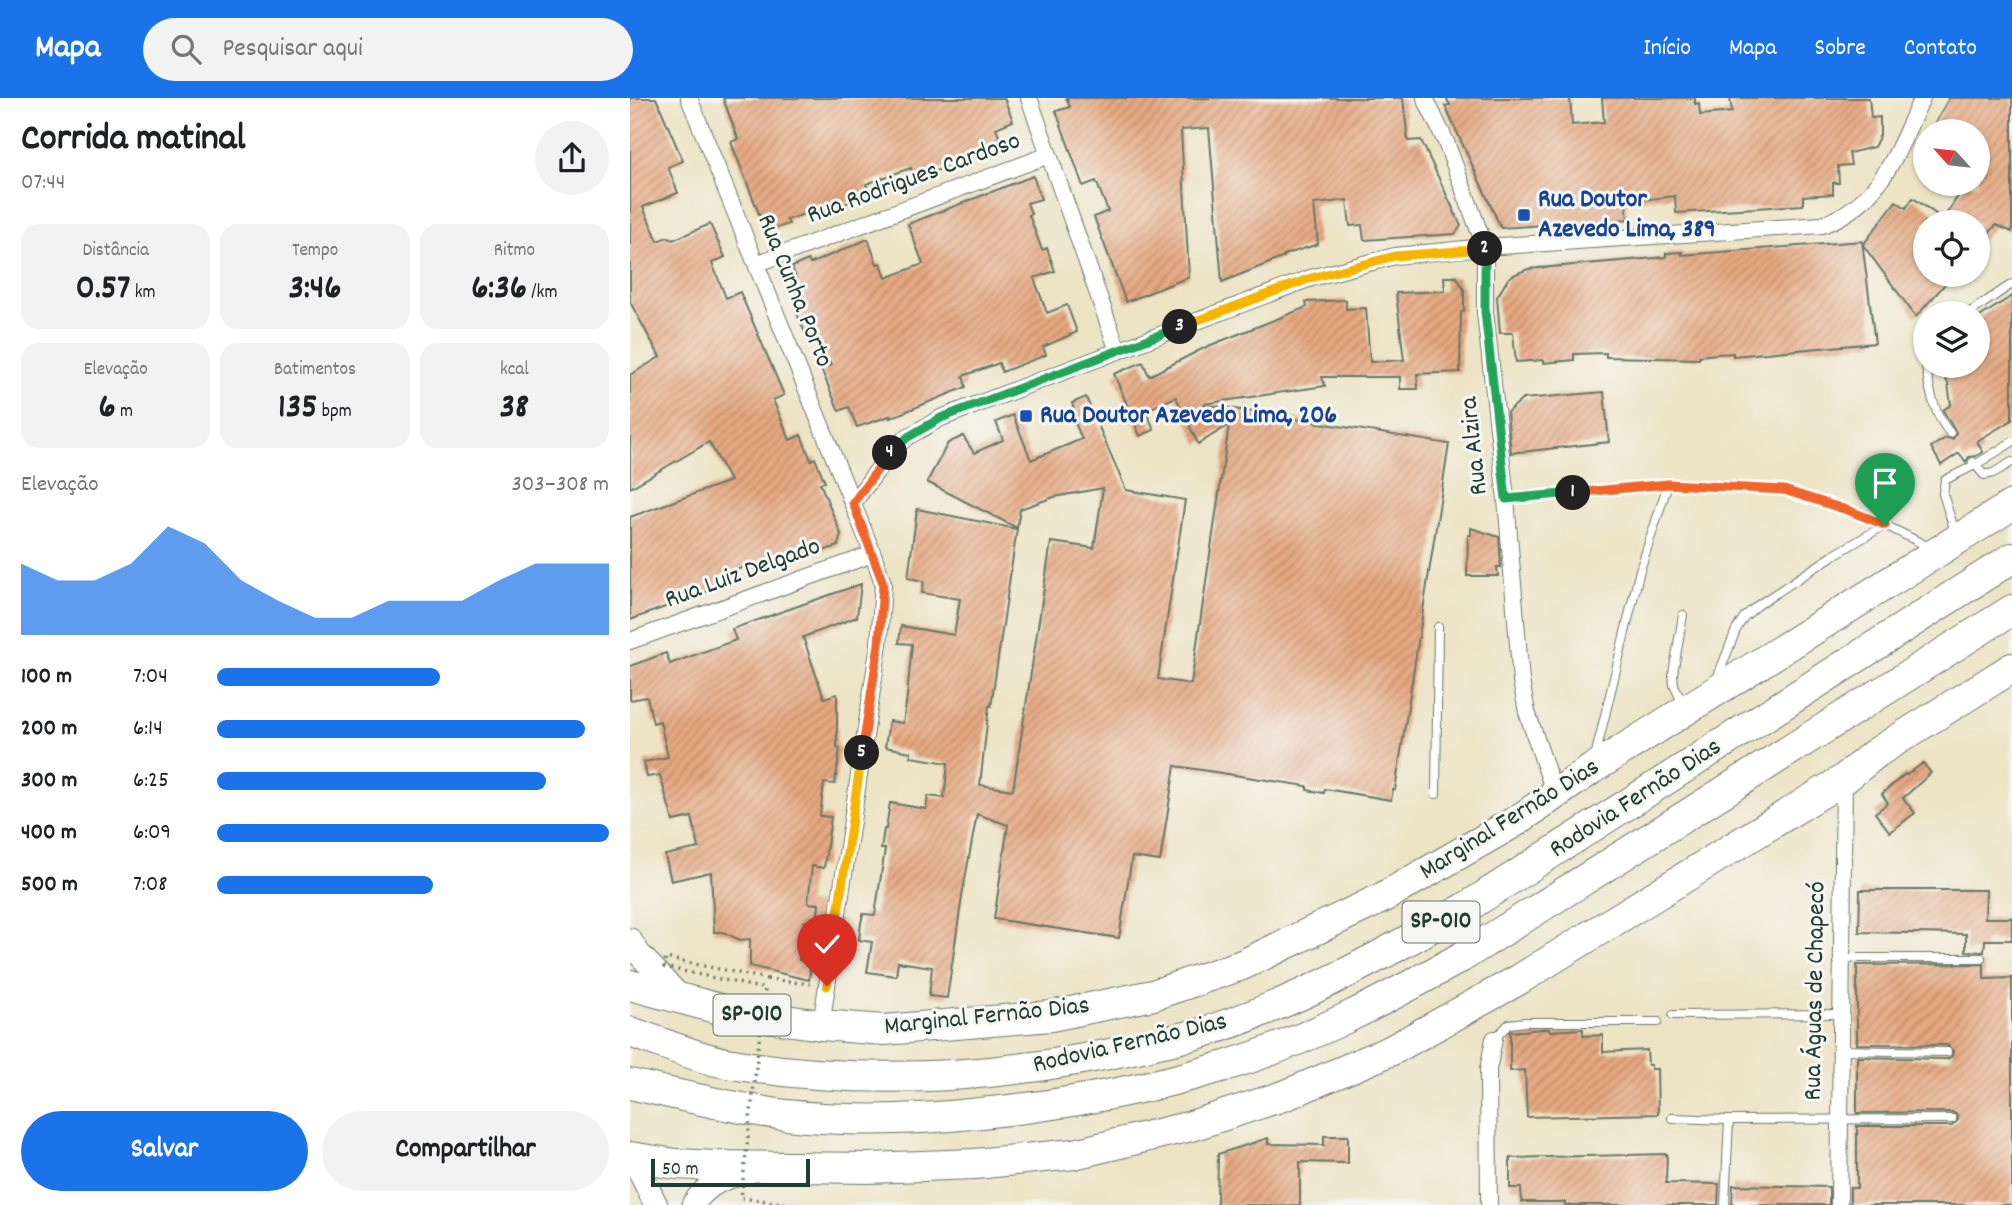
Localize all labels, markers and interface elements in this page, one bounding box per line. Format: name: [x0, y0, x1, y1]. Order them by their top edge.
search box: [143, 18, 633, 81]
text: Mapa: [35, 26, 101, 73]
icon: search: [167, 30, 205, 68]
text: Pesquisar aqui: [223, 31, 363, 68]
text: Início: [1643, 32, 1691, 66]
text: Mapa: [1729, 32, 1777, 66]
text: Sobre: [1815, 32, 1866, 66]
text: Contato: [1904, 32, 1977, 66]
text: Corrida matinal: [21, 113, 246, 168]
north arrow: [1913, 119, 1990, 196]
map controls: [1913, 119, 1990, 378]
button: share: [535, 121, 609, 195]
street label: Rua Rodrigues Cardoso: [802, 123, 1026, 235]
text: 07:44: [21, 167, 65, 200]
place label: Rua Doutor Azevedo Lima, 389: [1538, 182, 1716, 249]
marker: Rua Doutor Azevedo Lima, 389: [1516, 207, 1532, 223]
street label: Rua Cunha Porto: [746, 209, 842, 373]
button: locate: [1913, 210, 1990, 287]
pin: 2: [1468, 232, 1502, 266]
text: 2: [1480, 235, 1489, 262]
text: Distância: [82, 238, 149, 265]
text: Tempo: [292, 238, 338, 265]
text: Ritmo: [494, 238, 535, 265]
text: 0.57: [76, 265, 130, 315]
text: 3:46: [288, 265, 342, 315]
text: 6:36: [471, 265, 527, 315]
text: km: [130, 280, 156, 307]
text: /km: [527, 280, 557, 307]
button: layers: [1913, 301, 1990, 378]
pin: 3: [1162, 310, 1198, 344]
text: 3: [1175, 313, 1184, 340]
text: Elevação: [84, 357, 148, 384]
text: Batimentos: [274, 357, 356, 384]
text: kcal: [500, 357, 529, 384]
text: 6: [98, 384, 116, 434]
text: 135: [278, 384, 318, 434]
text: 38: [500, 384, 529, 434]
street label: Rua Alzira: [1451, 394, 1499, 497]
place label: Rua Doutor Azevedo Lima, 206: [1040, 398, 1337, 435]
text: m: [116, 399, 133, 426]
text: bpm: [318, 399, 352, 426]
marker: Rua Doutor Azevedo Lima, 206: [1018, 408, 1034, 424]
pin: 4: [873, 436, 908, 470]
text: 4: [886, 439, 893, 466]
pin: [1855, 453, 1915, 525]
icon: arrive: [1866, 464, 1904, 502]
text: Elevação: [21, 469, 98, 502]
text: 303–308 m: [512, 469, 609, 502]
pin: 1: [1556, 476, 1590, 510]
text: 1: [1570, 479, 1575, 506]
street label: Rua Luiz Delgado: [660, 529, 826, 619]
text: 100 m: [21, 661, 72, 694]
text: 7:04: [133, 661, 168, 694]
text: 200 m: [21, 713, 77, 746]
text: 6:14: [133, 713, 163, 746]
street label: Rodovia Fernão Dias: [1543, 729, 1729, 869]
pin: 5: [845, 736, 880, 770]
text: 5: [857, 739, 866, 766]
street label: Marginal Fernão Dias: [1413, 750, 1607, 890]
text: 300 m: [21, 765, 77, 798]
text: 6:25: [133, 765, 169, 798]
text: 400 m: [21, 817, 77, 850]
text: 6:09: [133, 817, 171, 850]
text: 500 m: [21, 869, 78, 902]
text: 7:08: [133, 869, 167, 902]
street label: Rua Águas de Chapecó: [1796, 881, 1836, 1101]
road number: SP-010: [1402, 902, 1480, 942]
pin: [797, 914, 857, 986]
icon: check: [808, 925, 846, 963]
street label: Marginal Fernão Dias: [883, 988, 1091, 1046]
road number: SP-010: [713, 995, 790, 1035]
street label: Rodovia Fernão Dias: [1029, 1004, 1231, 1084]
button: Salvar: [21, 1111, 308, 1191]
button: Compartilhar: [322, 1111, 609, 1191]
scale bar: [651, 1156, 810, 1188]
text: 50 m: [662, 1157, 699, 1184]

